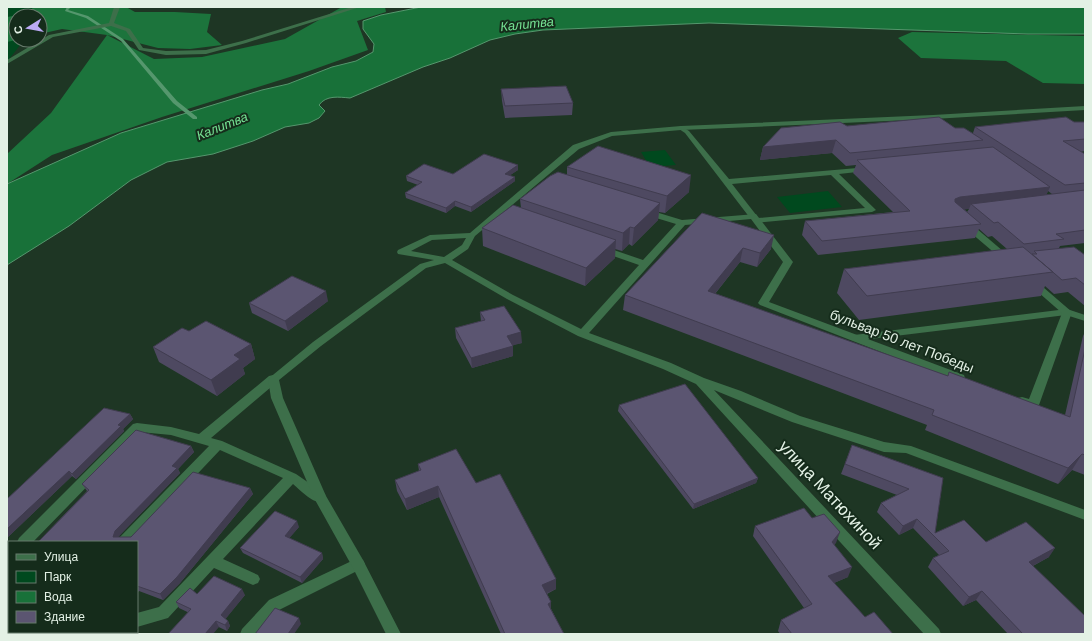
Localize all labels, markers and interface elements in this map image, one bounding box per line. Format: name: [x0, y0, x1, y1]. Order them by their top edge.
north arrow: [8, 8, 48, 48]
water label: Калитва: [499, 14, 555, 34]
text: С: [12, 25, 25, 35]
water label: Калитва: [194, 109, 250, 143]
street label: бульвар 50 лет Победы: [828, 306, 976, 376]
street label: улица Матюхиной: [775, 437, 885, 553]
legend: [8, 541, 138, 633]
text: Улица: [44, 550, 78, 564]
text: Парк: [44, 570, 72, 584]
text: Вода: [44, 590, 72, 604]
text: Здание: [44, 610, 85, 624]

